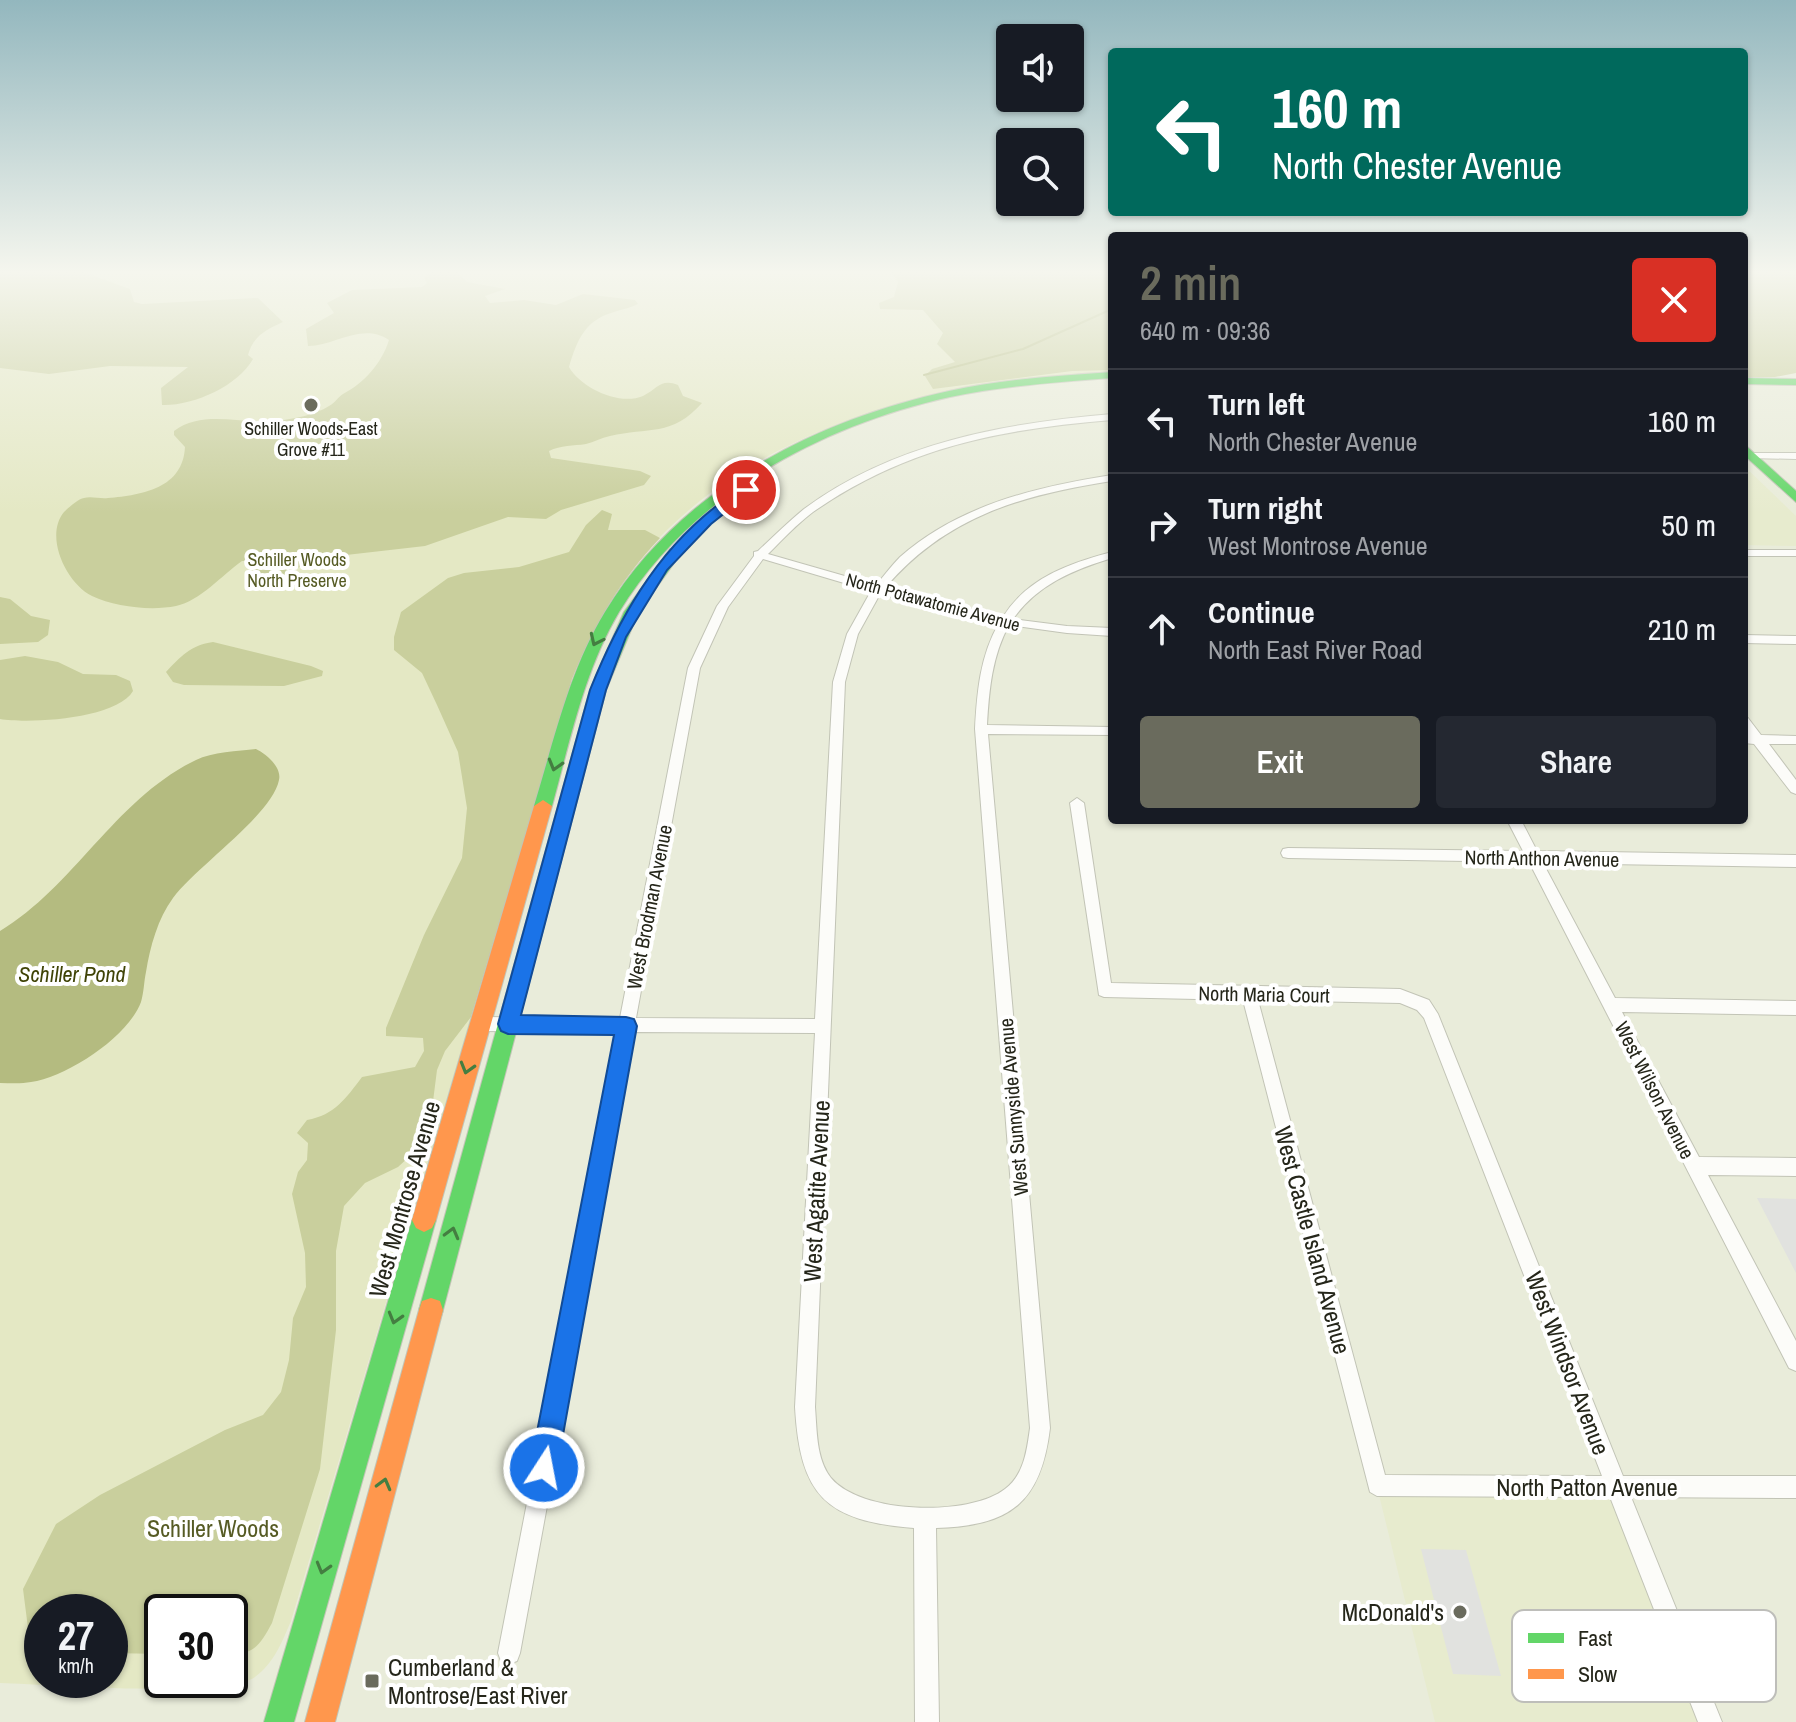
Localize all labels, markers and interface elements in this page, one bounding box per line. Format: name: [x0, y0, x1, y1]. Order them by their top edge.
map controls: [996, 24, 1084, 216]
button: sound: [996, 24, 1084, 112]
text: 160 m: [1272, 70, 1402, 145]
icon: left: [1140, 80, 1244, 184]
button: search: [996, 128, 1084, 216]
text: North Chester Avenue: [1272, 142, 1562, 190]
text: 2 min: [1140, 250, 1241, 315]
button: close: [1632, 258, 1716, 342]
text: 640 m · 09:36: [1140, 313, 1270, 348]
text: Turn left: [1208, 384, 1305, 424]
marker: Schiller Woods-East Grove #11: [302, 396, 320, 414]
icon: left: [1140, 399, 1184, 443]
text: 160 m: [1648, 401, 1716, 441]
place label: Schiller Woods-East Grove #11: [244, 416, 378, 462]
text: North Chester Avenue: [1208, 424, 1417, 459]
pin: [712, 456, 780, 524]
icon: arrive: [724, 468, 768, 512]
text: Turn right: [1208, 488, 1322, 528]
icon: right: [1140, 503, 1184, 547]
text: 50 m: [1661, 505, 1716, 545]
text: West Montrose Avenue: [1208, 528, 1428, 563]
park label: Schiller Woods North Preserve: [247, 547, 347, 593]
street label: North Potawatomie Avenue: [843, 567, 1023, 637]
text: Continue: [1208, 592, 1315, 632]
icon: ahead: [1140, 607, 1184, 651]
text: 210 m: [1648, 609, 1716, 649]
one-way arrow: [590, 632, 606, 647]
text: North East River Road: [1208, 632, 1422, 667]
button: Exit: [1140, 716, 1420, 808]
button: Share: [1436, 716, 1716, 808]
one-way arrow: [548, 757, 564, 771]
street label: West Brodman Avenue: [620, 822, 678, 992]
street label: North Anthon Avenue: [1464, 843, 1620, 873]
water label: Schiller Pond: [18, 959, 127, 989]
street label: North Maria Court: [1198, 979, 1330, 1009]
street label: West Sunnyside Avenue: [992, 1017, 1034, 1197]
street label: West Wilson Avenue: [1609, 1017, 1701, 1163]
one-way arrow: [460, 1061, 476, 1075]
street label: West Montrose Avenue: [361, 1097, 447, 1301]
street label: West Agatite Avenue: [795, 1099, 837, 1283]
street label: West Castle Island Avenue: [1267, 1123, 1359, 1357]
one-way arrow: [442, 1227, 459, 1241]
street label: West Windsor Avenue: [1518, 1267, 1618, 1459]
one-way arrow: [388, 1310, 404, 1324]
position arrow: [502, 1426, 586, 1510]
street label: North Patton Avenue: [1496, 1471, 1678, 1503]
one-way arrow: [375, 1478, 392, 1492]
park label: Schiller Woods: [147, 1512, 279, 1544]
one-way arrow: [316, 1560, 332, 1574]
speed limit sign: 30: [144, 1594, 248, 1698]
place label: McDonald's: [1342, 1596, 1444, 1628]
marker: McDonald's: [1451, 1603, 1469, 1621]
text: 27: [58, 1609, 94, 1662]
legend: [1512, 1610, 1776, 1702]
text: Fast: [1578, 1623, 1612, 1653]
place label: Cumberland & Montrose/East River: [388, 1651, 568, 1711]
text: km/h: [58, 1652, 94, 1679]
text: Slow: [1578, 1659, 1617, 1689]
marker: Cumberland & Montrose/East River: [363, 1672, 381, 1690]

